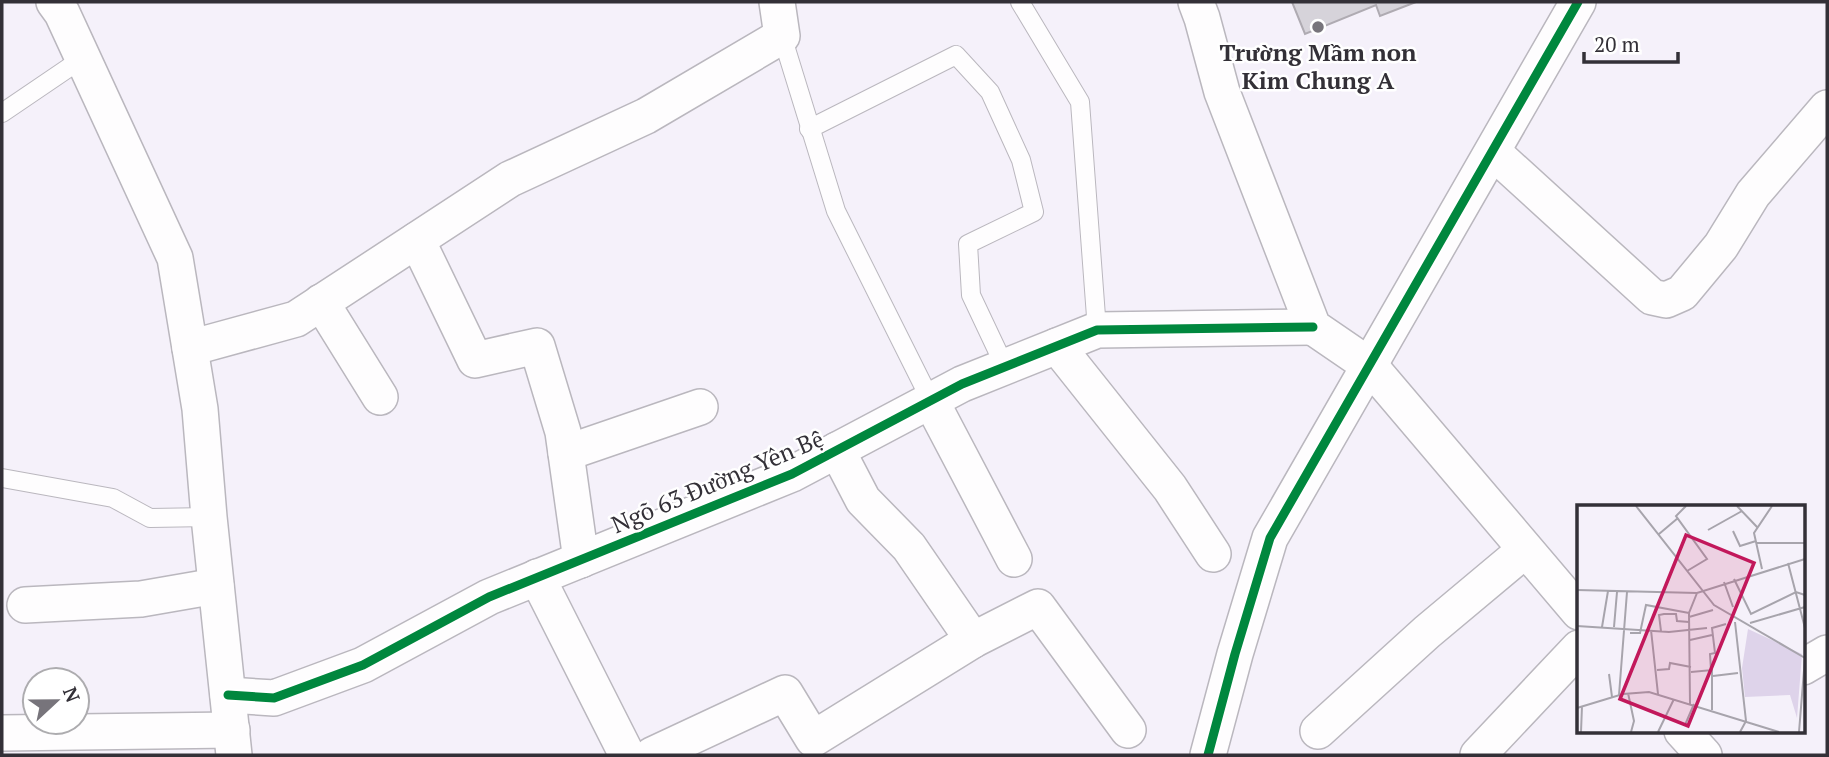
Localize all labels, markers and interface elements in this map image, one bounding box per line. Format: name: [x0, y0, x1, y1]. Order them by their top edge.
marker: Trường Mầm non Kim Chung A: [1310, 19, 1326, 35]
scale bar: [1584, 21, 1678, 65]
text: 20 m: [1594, 30, 1640, 58]
place label: Trường Mầm non Kim Chung A: [1220, 36, 1417, 96]
street label: Ngõ 63 Đường Yên Bệ: [606, 422, 828, 540]
inset map: [1577, 505, 1804, 732]
north arrow: [21, 666, 91, 736]
text: N: [58, 683, 87, 706]

